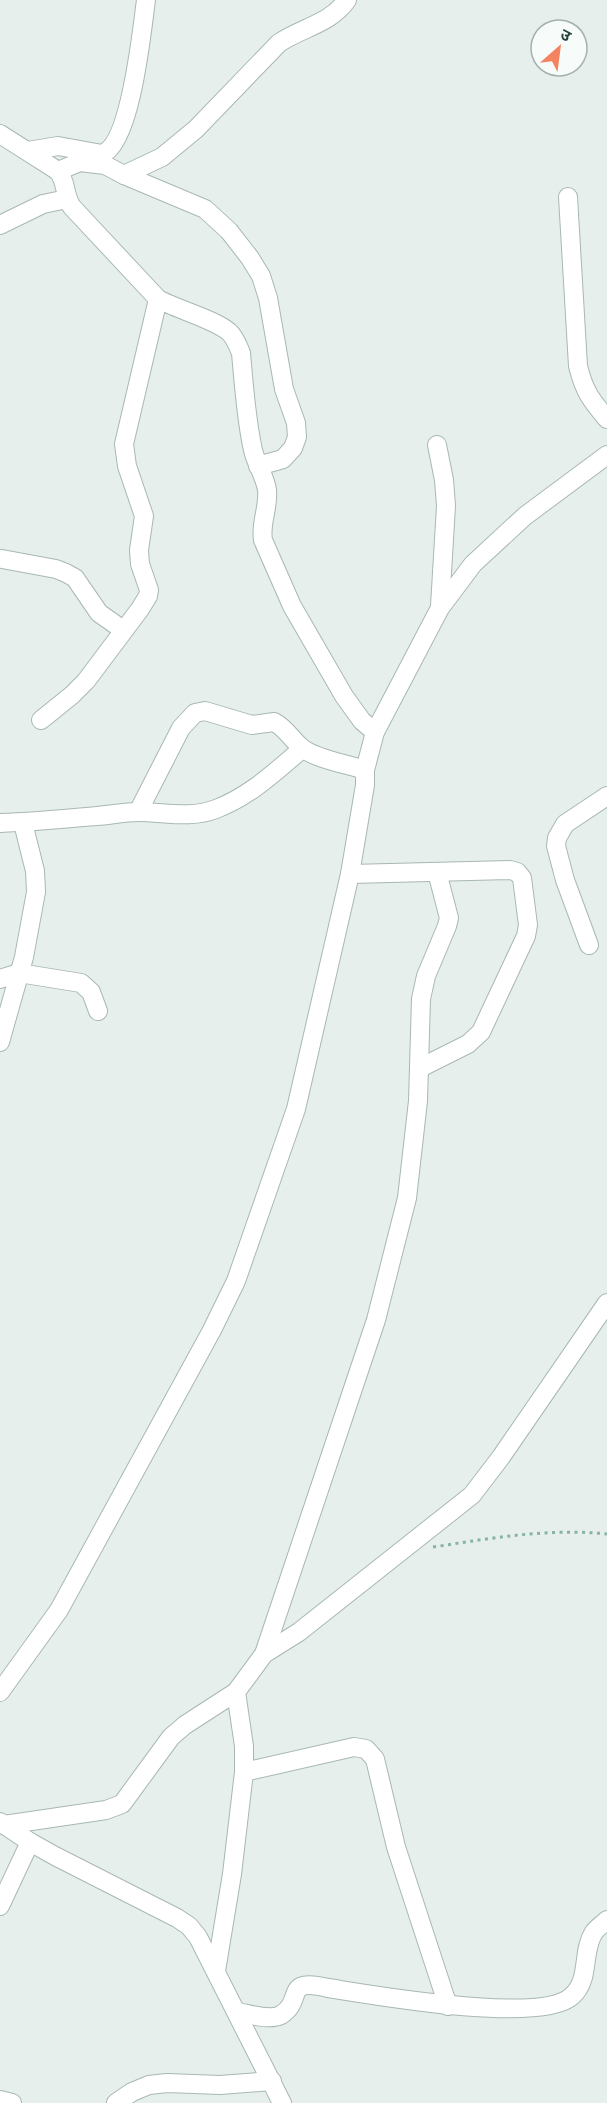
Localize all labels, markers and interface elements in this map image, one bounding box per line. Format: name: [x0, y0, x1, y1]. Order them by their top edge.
north arrow: [529, 18, 589, 78]
text: उ: [558, 24, 575, 45]

